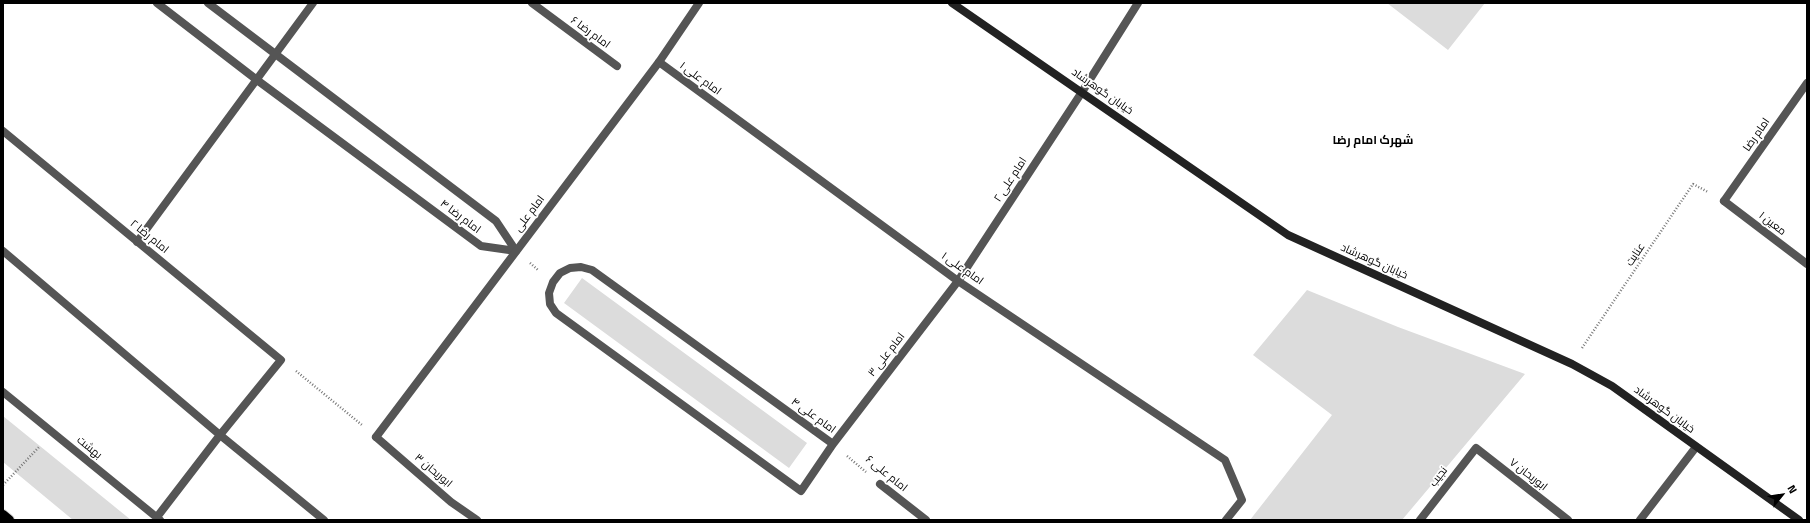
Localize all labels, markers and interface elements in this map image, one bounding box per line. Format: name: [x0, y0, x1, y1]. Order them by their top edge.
street label: امام رضا ۶: [568, 14, 612, 52]
street label: امام علی ۱: [677, 60, 723, 98]
street label: خیابان گوهرشاد: [1069, 66, 1135, 118]
street label: امام رضا: [1741, 116, 1773, 154]
district label: شهرک امام رضا: [1333, 134, 1413, 148]
street label: امام علی ۲: [992, 155, 1030, 205]
street label: امام علی: [512, 193, 548, 235]
street label: امام رضا ۴: [437, 197, 483, 237]
street label: معین ۱: [1756, 209, 1788, 239]
street label: امام رضا ۲: [127, 217, 171, 257]
street label: خیابان گوهرشاد: [1338, 241, 1410, 283]
street label: عنایت: [1624, 241, 1648, 269]
street label: امام علی ۱: [939, 250, 985, 288]
street label: امام علی ۳: [866, 330, 908, 380]
street label: خیابان گوهرشاد: [1631, 383, 1697, 437]
street label: امام علی ۴: [788, 395, 838, 437]
street label: بهشت: [74, 434, 104, 462]
street label: ابوریحان ۳: [411, 451, 455, 491]
street label: امام علی ۶: [862, 453, 910, 495]
street label: ابوریحان ۷: [1506, 456, 1550, 494]
street label: نجیب: [1427, 464, 1451, 490]
north arrow: [1762, 475, 1802, 515]
text: N: [1784, 482, 1801, 496]

